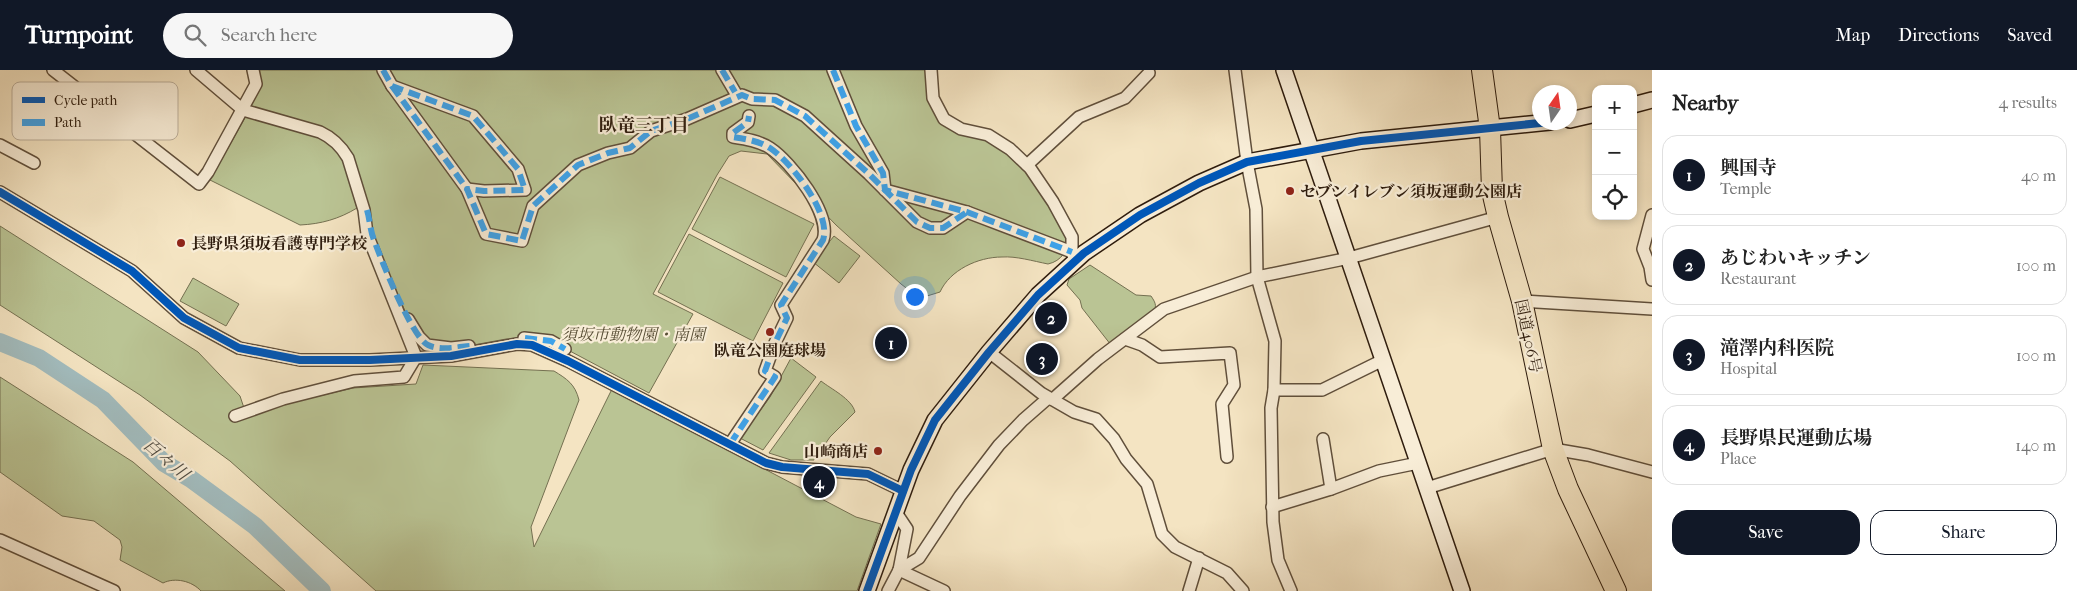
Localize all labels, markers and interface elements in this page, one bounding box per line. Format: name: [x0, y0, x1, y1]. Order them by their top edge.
search box: [163, 13, 513, 58]
text: Turnpoint: [25, 21, 133, 49]
icon: search: [181, 21, 209, 49]
text: Search here: [221, 24, 317, 46]
text: Map: [1836, 25, 1870, 46]
text: Directions: [1898, 25, 1979, 46]
text: Saved: [2007, 25, 2052, 46]
legend: [12, 82, 178, 140]
north arrow: [1532, 85, 1577, 130]
map controls: [1592, 85, 1637, 220]
button: +: [1592, 85, 1637, 130]
text: Nearby: [1672, 91, 1738, 115]
text: Cycle path: [54, 92, 118, 109]
text: 4 results: [1999, 93, 2057, 112]
text: Path: [54, 114, 82, 131]
district label: 臥竜三丁目: [599, 115, 689, 136]
button: −: [1592, 130, 1637, 175]
text: 興国寺: [1720, 157, 1777, 179]
text: 1: [1686, 166, 1692, 185]
text: 40 m: [2021, 166, 2056, 185]
button: locate: [1592, 175, 1637, 220]
text: Temple: [1720, 179, 1771, 198]
place label: セブンイレブン須坂運動公園店: [1300, 182, 1522, 201]
marker: セブンイレブン須坂運動公園店: [1284, 185, 1296, 197]
place label: 長野県須坂看護専門学校: [191, 234, 368, 253]
marker: 長野県須坂看護専門学校: [175, 237, 187, 249]
text: あじわいキッチン: [1720, 247, 1871, 269]
text: 2: [1685, 256, 1693, 275]
text: 100 m: [2016, 256, 2056, 275]
text: Restaurant: [1720, 269, 1796, 288]
your location: [902, 284, 928, 310]
street label: 国道406号: [1511, 297, 1546, 375]
pin: 2: [1035, 299, 1067, 337]
pin: 1: [875, 324, 907, 362]
park label: 須坂市動物園・南園: [561, 325, 708, 344]
marker: 臥竜公園庭球場: [764, 326, 776, 338]
text: 滝澤内科医院: [1720, 337, 1834, 359]
pin: 3: [1026, 340, 1058, 378]
place label: 臥竜公園庭球場: [714, 341, 826, 360]
text: 3: [1686, 346, 1692, 365]
text: 100 m: [2016, 346, 2056, 365]
text: Hospital: [1720, 359, 1777, 378]
text: 長野県民運動広場: [1720, 427, 1872, 449]
water label: 百々川: [138, 434, 194, 486]
text: 4: [1684, 436, 1694, 455]
text: 140 m: [2015, 436, 2056, 455]
place label: 山崎商店: [804, 442, 868, 461]
marker: 山崎商店: [872, 445, 884, 457]
text: Place: [1720, 449, 1756, 468]
pin: 4: [803, 463, 835, 501]
button: Save: [1672, 510, 1860, 555]
button: Share: [1870, 510, 2057, 555]

